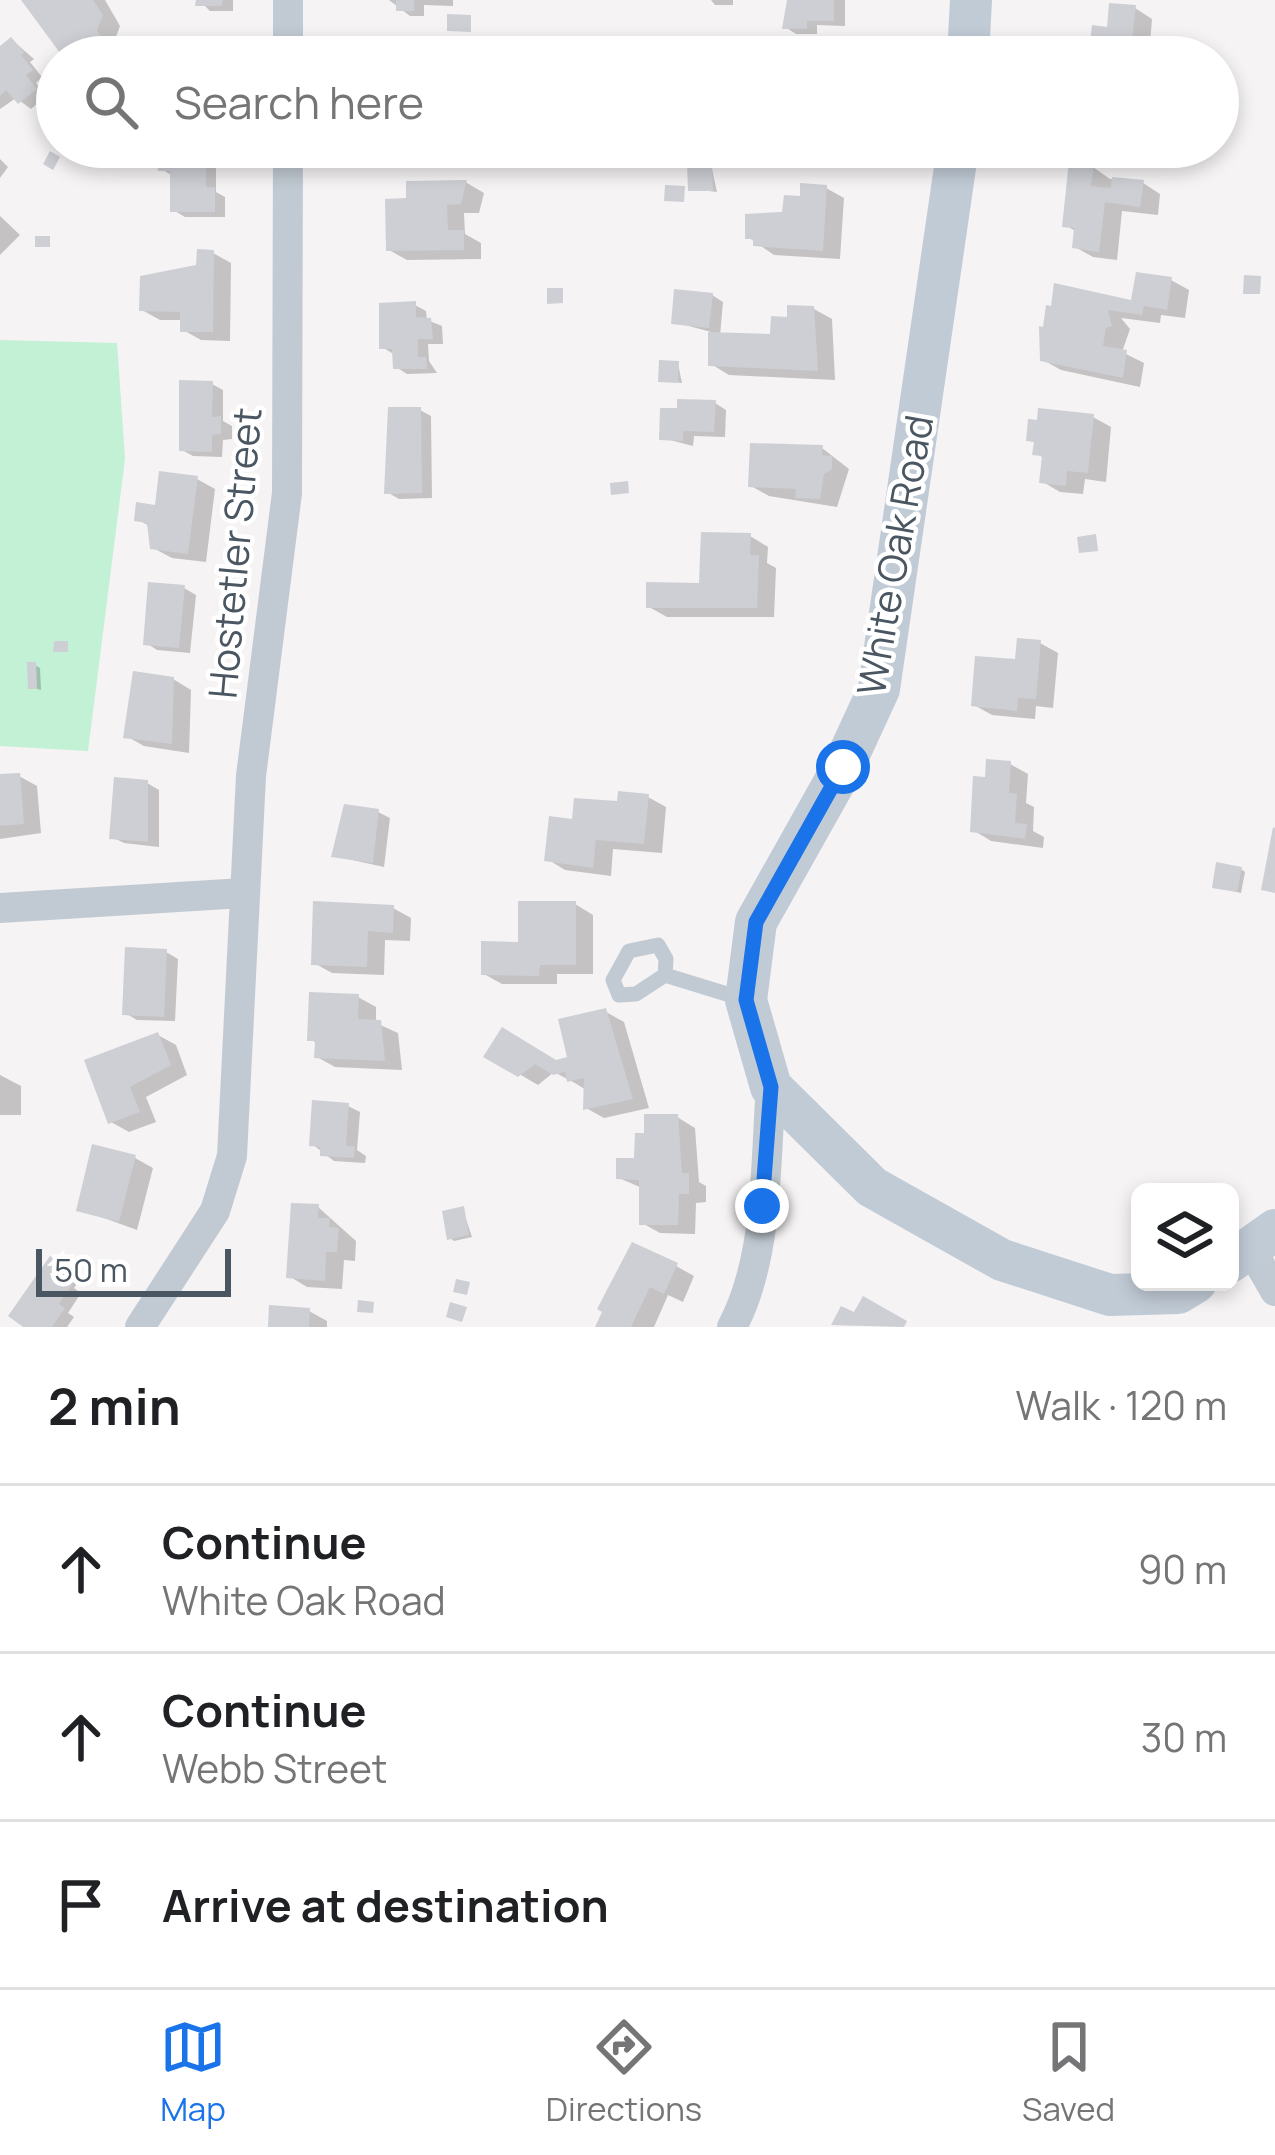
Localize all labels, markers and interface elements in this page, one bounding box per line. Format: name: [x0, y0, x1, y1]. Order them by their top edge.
search box: [36, 36, 1239, 168]
icon: search: [78, 69, 144, 135]
text: Search here: [174, 71, 424, 133]
street label: Hostetler Street: [194, 405, 274, 701]
street label: White Oak Road: [843, 411, 945, 699]
route start: [816, 740, 870, 794]
route end: [735, 1179, 789, 1233]
map controls: [1131, 1183, 1239, 1291]
button: layers: [1131, 1183, 1239, 1291]
scale bar: [36, 1243, 231, 1296]
text: 50 m: [54, 1247, 128, 1292]
text: 2 min: [48, 1371, 181, 1440]
text: Walk · 120 m: [1016, 1378, 1227, 1432]
text: Continue: [162, 1511, 367, 1573]
icon: ahead: [48, 1536, 114, 1602]
text: 90 m: [1138, 1542, 1227, 1596]
text: White Oak Road: [162, 1573, 446, 1627]
text: Continue: [162, 1679, 367, 1741]
icon: ahead: [48, 1704, 114, 1770]
text: 30 m: [1141, 1710, 1227, 1764]
text: Webb Street: [162, 1741, 387, 1795]
icon: arrive: [48, 1872, 114, 1938]
text: Arrive at destination: [162, 1874, 609, 1936]
tab: Map: [160, 2014, 226, 2131]
tab: Directions: [546, 2014, 702, 2131]
tab: Saved: [1022, 2014, 1115, 2131]

